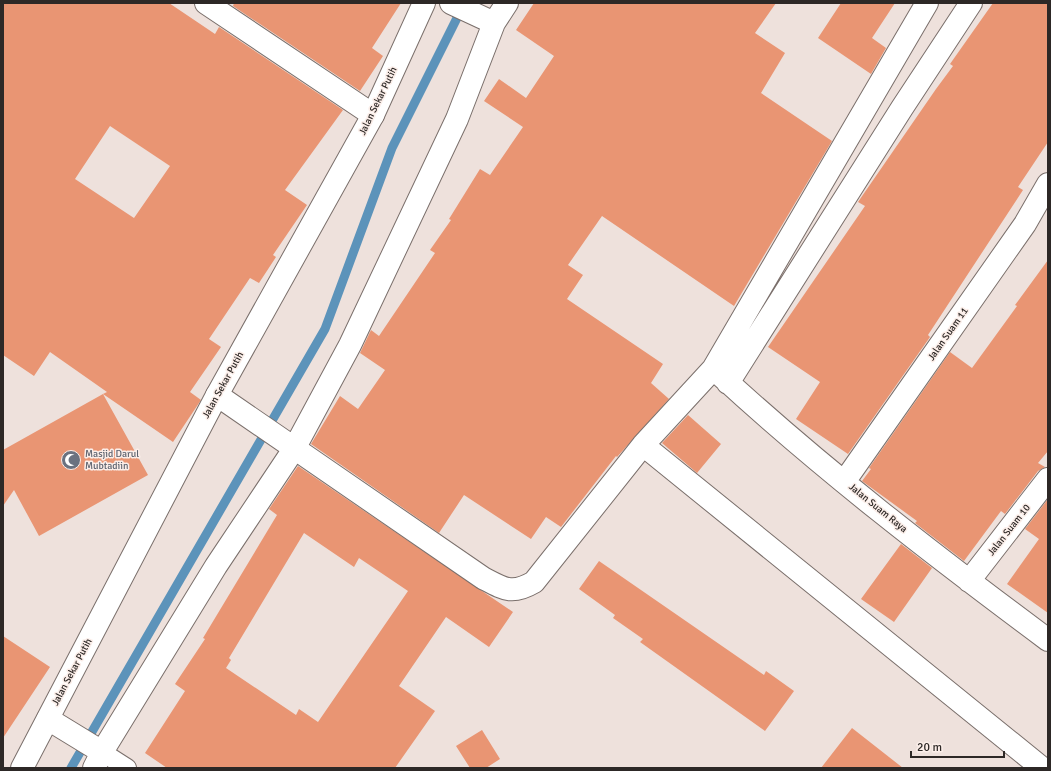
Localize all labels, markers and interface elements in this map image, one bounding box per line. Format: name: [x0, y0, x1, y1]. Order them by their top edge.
street label: Jalan Sekar Putih: [356, 65, 400, 137]
street label: Jalan Suam 11: [925, 305, 971, 363]
street label: Jalan Sekar Putih: [200, 350, 246, 420]
place label: Masjid Darul Mubtadiin: [85, 448, 139, 472]
mosque icon: Masjid Darul Mubtadiin: [60, 449, 82, 471]
street label: Jalan Suam Raya: [846, 481, 910, 535]
street label: Jalan Suam 10: [985, 502, 1033, 558]
street label: Jalan Sekar Putih: [49, 636, 95, 708]
scale bar: [911, 733, 1004, 759]
text: 20 m: [917, 740, 942, 755]

